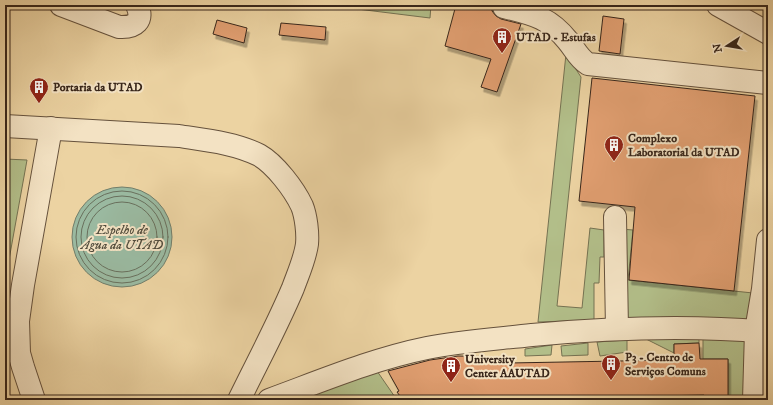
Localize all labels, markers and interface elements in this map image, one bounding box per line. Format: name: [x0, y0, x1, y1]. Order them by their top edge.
building icon: UTAD - Estufas: [491, 26, 513, 54]
north arrow: [707, 26, 747, 66]
place label: UTAD - Estufas: [516, 30, 596, 45]
text: N: [710, 42, 726, 54]
building icon: Portaria da UTAD: [28, 76, 50, 104]
place label: Portaria da UTAD: [53, 80, 143, 95]
place label: Complexo Laboratorial da UTAD: [628, 131, 740, 160]
building icon: Complexo Laboratorial da UTAD: [603, 134, 625, 162]
water label: Espelho de Água da UTAD: [79, 222, 164, 253]
place label: P3 - Centro de Serviços Comuns: [625, 350, 706, 379]
place label: University Center AAUTAD: [465, 352, 550, 381]
building icon: P3 - Centro de Serviços Comuns: [600, 353, 622, 381]
building icon: University Center AAUTAD: [440, 355, 462, 383]

